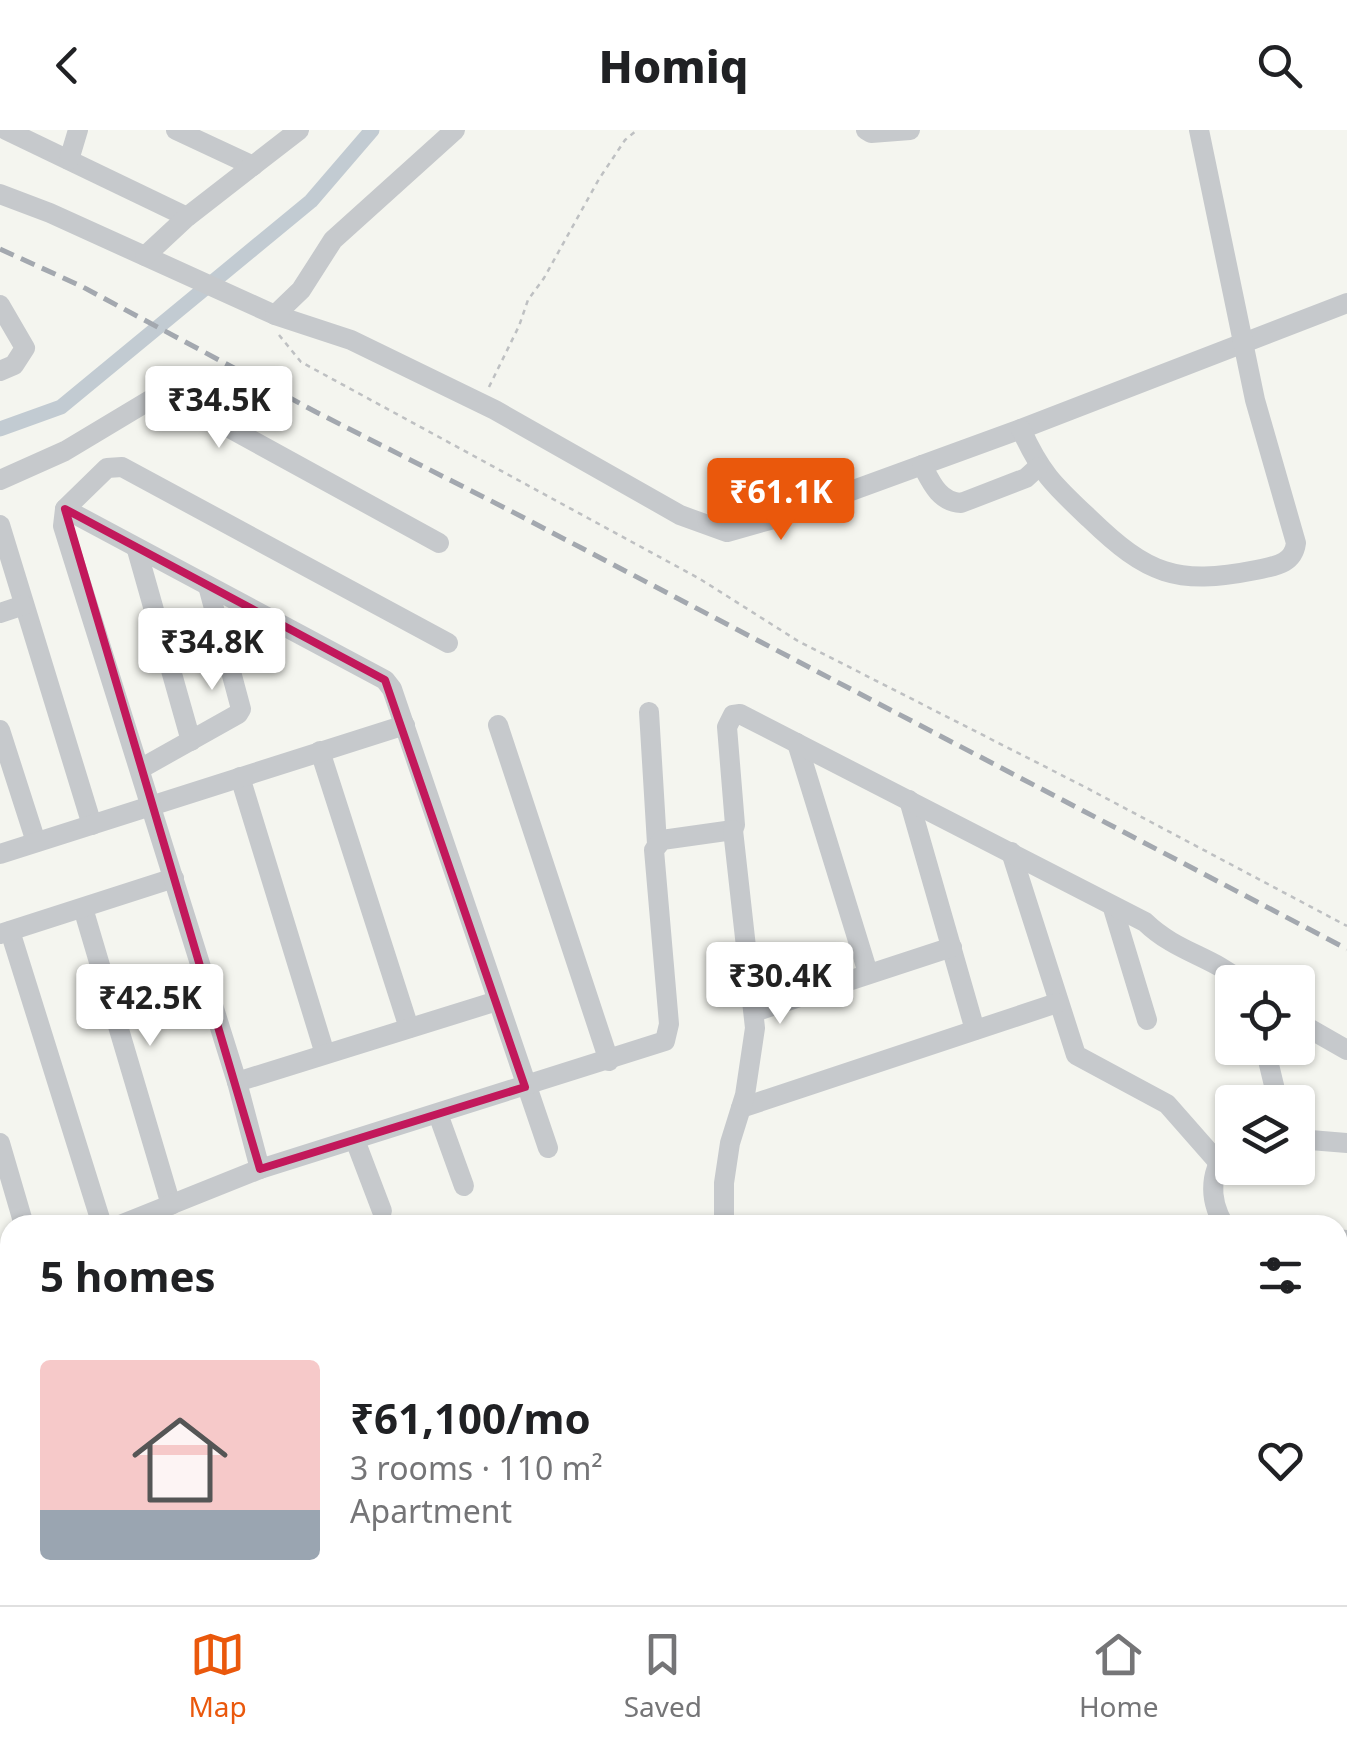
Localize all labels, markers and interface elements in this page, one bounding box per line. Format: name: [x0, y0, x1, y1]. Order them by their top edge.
text: Homiq: [599, 35, 748, 96]
icon: back: [40, 38, 95, 93]
icon: search: [1252, 38, 1307, 93]
pin: ₹34.5K: [138, 366, 300, 451]
text: ₹34.5K: [167, 377, 271, 420]
pin: ₹61.1K: [700, 458, 862, 543]
text: ₹61.1K: [729, 469, 833, 512]
pin: ₹34.8K: [131, 608, 293, 693]
text: ₹34.8K: [160, 619, 264, 662]
pin: ₹30.4K: [699, 942, 861, 1027]
text: ₹30.4K: [728, 953, 832, 996]
pin: ₹42.5K: [69, 964, 231, 1049]
map controls: [1215, 965, 1315, 1185]
button: locate: [1215, 965, 1315, 1065]
text: ₹42.5K: [98, 975, 202, 1018]
button: layers: [1215, 1085, 1315, 1185]
text: 5 homes: [40, 1247, 216, 1304]
icon: filters: [1253, 1248, 1308, 1303]
text: ₹61,100/mo: [350, 1389, 591, 1446]
icon: home: [120, 1400, 240, 1520]
icon: heart: [1253, 1433, 1308, 1488]
text: 3 rooms · 110 m²: [350, 1446, 603, 1489]
text: Apartment: [350, 1489, 512, 1532]
tab: Map: [188, 1627, 247, 1725]
tab: Saved: [624, 1627, 702, 1725]
tab: Home: [1079, 1627, 1159, 1725]

